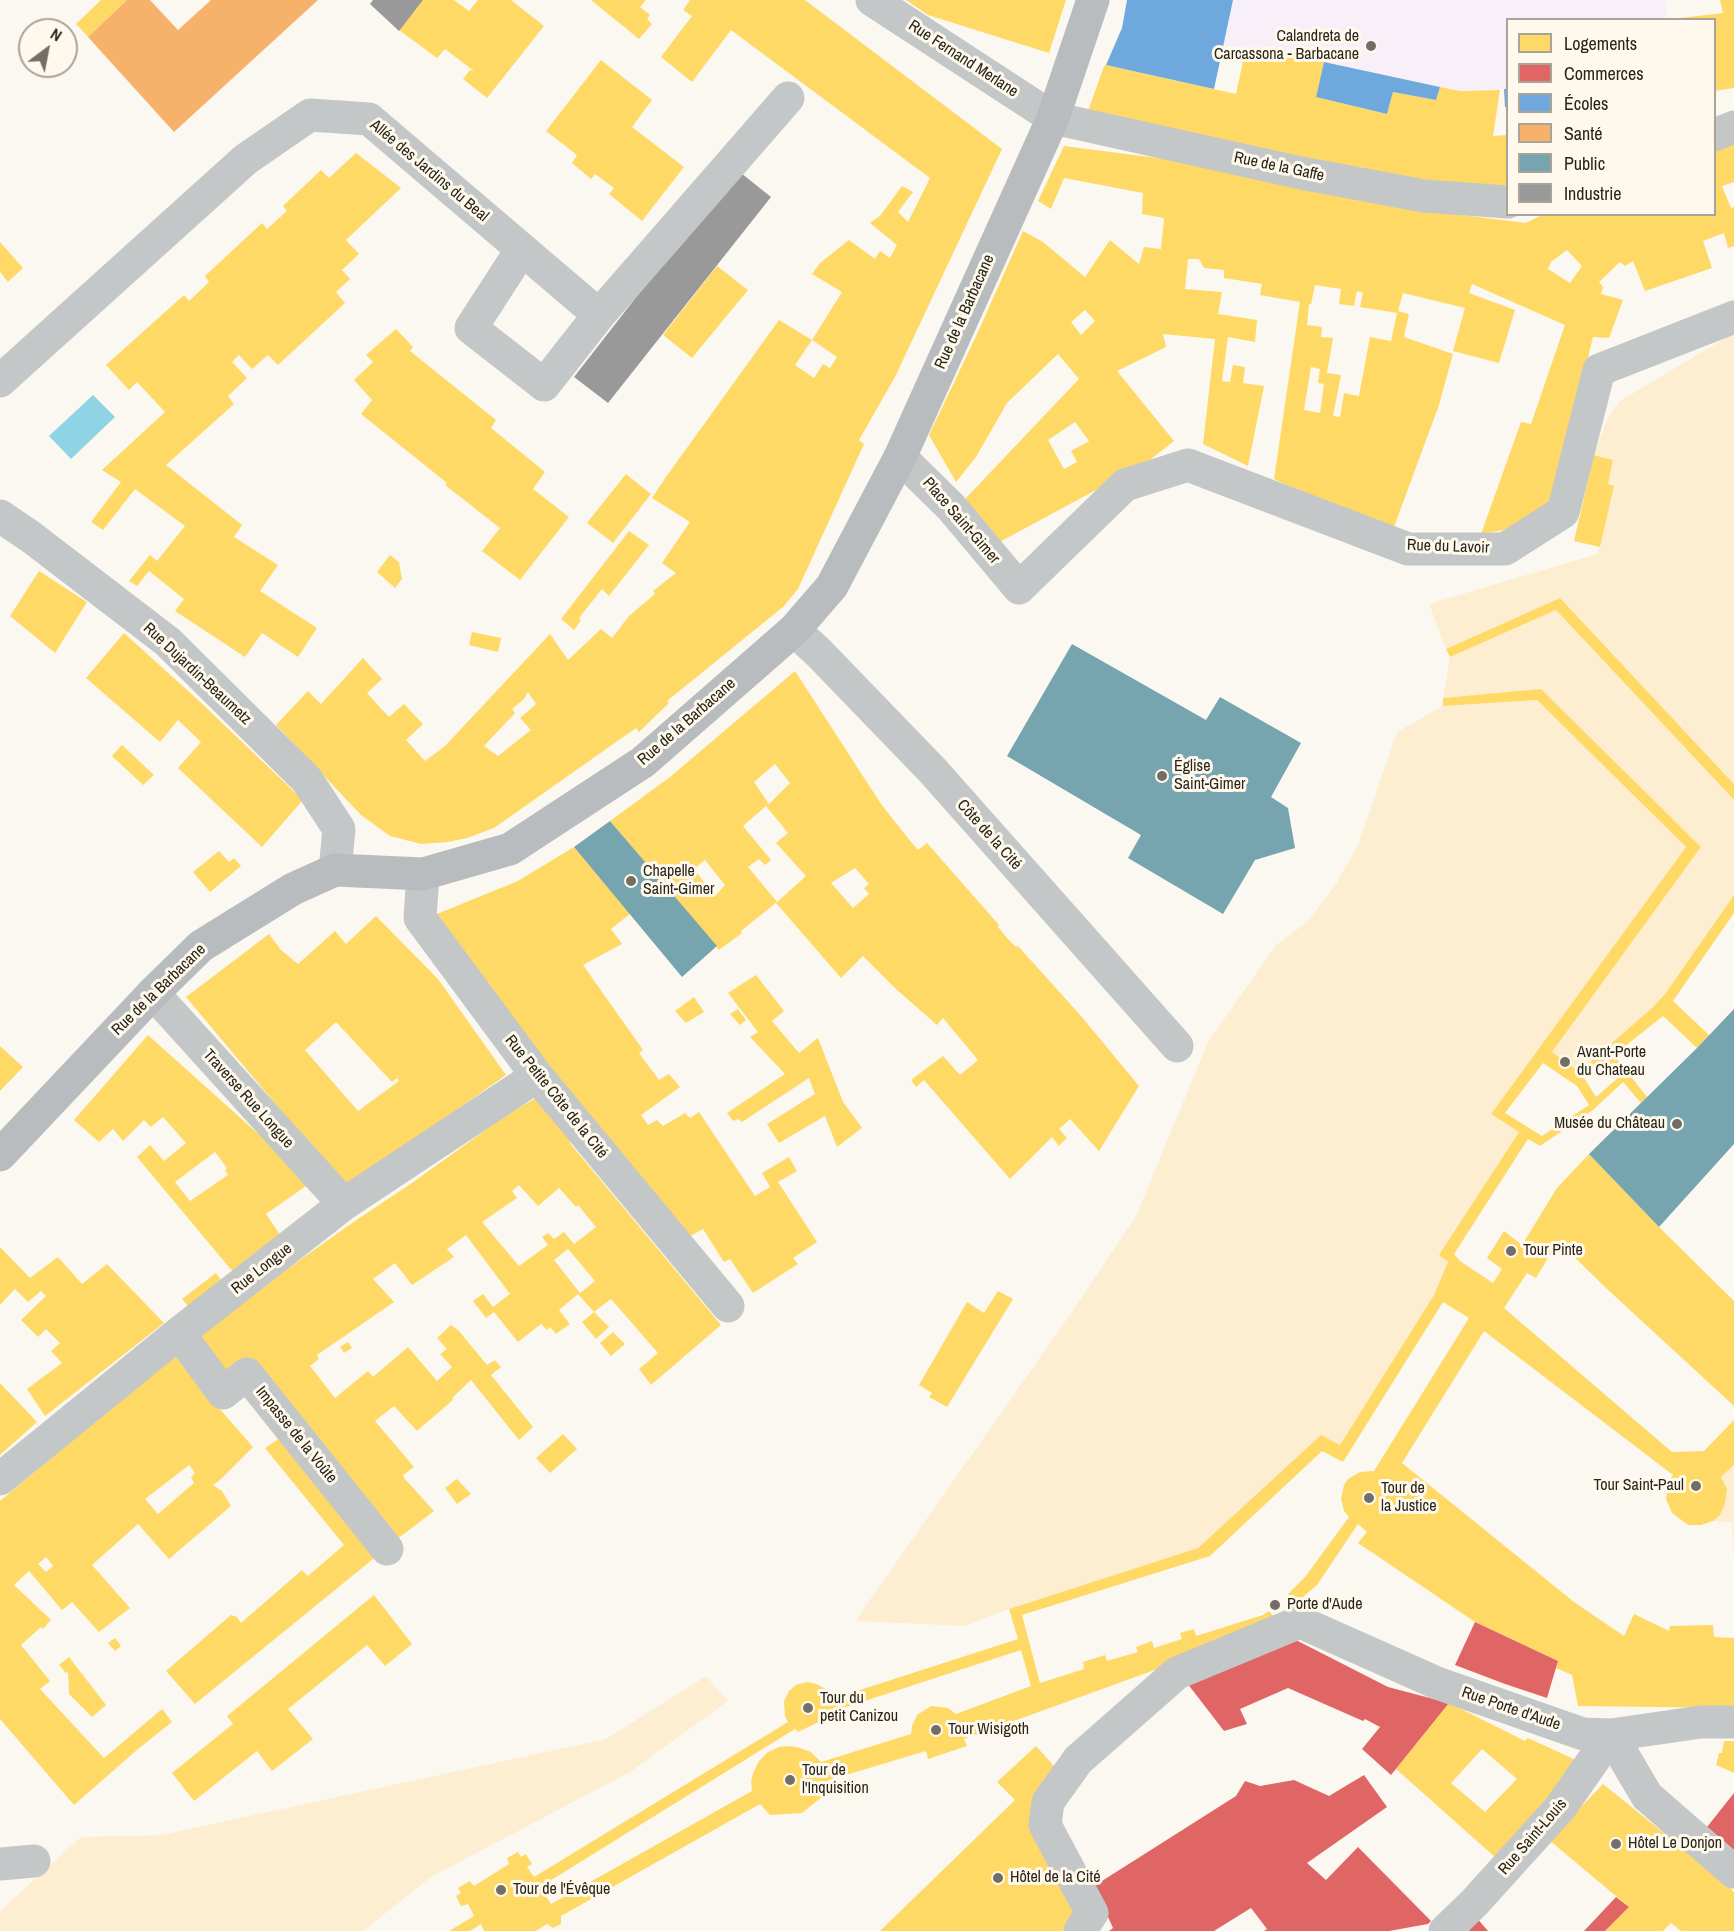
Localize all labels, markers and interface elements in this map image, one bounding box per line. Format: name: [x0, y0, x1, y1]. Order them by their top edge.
street label: Rue Fernand Merlane: [905, 16, 1021, 102]
north arrow: [18, 18, 78, 78]
legend: [1506, 18, 1716, 216]
text: N: [47, 23, 66, 46]
place label: Calandreta de Carcassona - Barbacane: [1214, 27, 1359, 65]
text: Logements: [1564, 31, 1637, 56]
marker: Calandreta de Carcassona - Barbacane: [1364, 39, 1378, 53]
text: Commerces: [1564, 61, 1644, 86]
text: Écoles: [1564, 91, 1608, 116]
street label: Allée des Jardins du Beal: [366, 116, 492, 226]
text: Santé: [1564, 121, 1603, 146]
street label: Rue de la Gaffe: [1232, 148, 1326, 186]
text: Public: [1564, 151, 1605, 176]
text: Industrie: [1564, 181, 1621, 206]
street label: Rue de la Barbacane: [931, 252, 999, 372]
street label: Place Saint-Gimer: [918, 474, 1004, 568]
street label: Rue du Lavoir: [1406, 536, 1490, 558]
street label: Rue Dujardin-Beaumetz: [139, 619, 255, 729]
street label: Rue de la Barbacane: [634, 674, 740, 770]
place label: Église Saint-Gimer: [1174, 757, 1245, 795]
marker: Église Saint-Gimer: [1155, 769, 1169, 783]
street label: Côte de la Cité: [953, 796, 1025, 874]
place label: Chapelle Saint-Gimer: [643, 862, 714, 900]
marker: Chapelle Saint-Gimer: [624, 874, 638, 888]
street label: Rue de la Barbacane: [108, 940, 210, 1040]
street label: Rue Petite Côte de la Cité: [500, 1031, 612, 1163]
place label: Avant-Porte du Chateau: [1577, 1043, 1646, 1081]
street label: Traverse Rue Longue: [199, 1046, 297, 1152]
marker: Avant-Porte du Chateau: [1558, 1055, 1572, 1069]
place label: Musée du Château: [1554, 1114, 1665, 1134]
marker: Musée du Château: [1670, 1117, 1684, 1131]
street label: Rue Longue: [228, 1239, 296, 1299]
place label: Tour Pinte: [1523, 1241, 1583, 1261]
marker: Tour Pinte: [1504, 1244, 1518, 1258]
street label: Impasse de la Voûte: [251, 1383, 341, 1487]
place label: Tour Saint-Paul: [1594, 1476, 1684, 1496]
place label: Tour de la Justice: [1381, 1479, 1436, 1517]
marker: Tour Saint-Paul: [1689, 1479, 1703, 1493]
marker: Tour de la Justice: [1362, 1491, 1376, 1505]
place label: Porte d'Aude: [1287, 1595, 1362, 1615]
marker: Porte d'Aude: [1268, 1598, 1282, 1612]
street label: Rue Porte d'Aude: [1459, 1683, 1563, 1735]
place label: Tour du petit Canizou: [820, 1689, 898, 1727]
marker: Tour du petit Canizou: [801, 1701, 815, 1715]
place label: Tour Wisigoth: [948, 1720, 1029, 1740]
marker: Tour Wisigoth: [929, 1723, 943, 1737]
place label: Tour de l'Inquisition: [802, 1761, 869, 1799]
marker: Tour de l'Inquisition: [783, 1773, 797, 1787]
street label: Rue Saint-Louis: [1495, 1795, 1571, 1879]
place label: Hôtel Le Donjon: [1628, 1834, 1722, 1854]
marker: Hôtel Le Donjon: [1609, 1837, 1623, 1851]
place label: Hôtel de la Cité: [1010, 1868, 1100, 1888]
marker: Hôtel de la Cité: [991, 1871, 1005, 1885]
place label: Tour de l'Évêque: [513, 1880, 610, 1900]
marker: Tour de l'Évêque: [494, 1883, 508, 1897]

